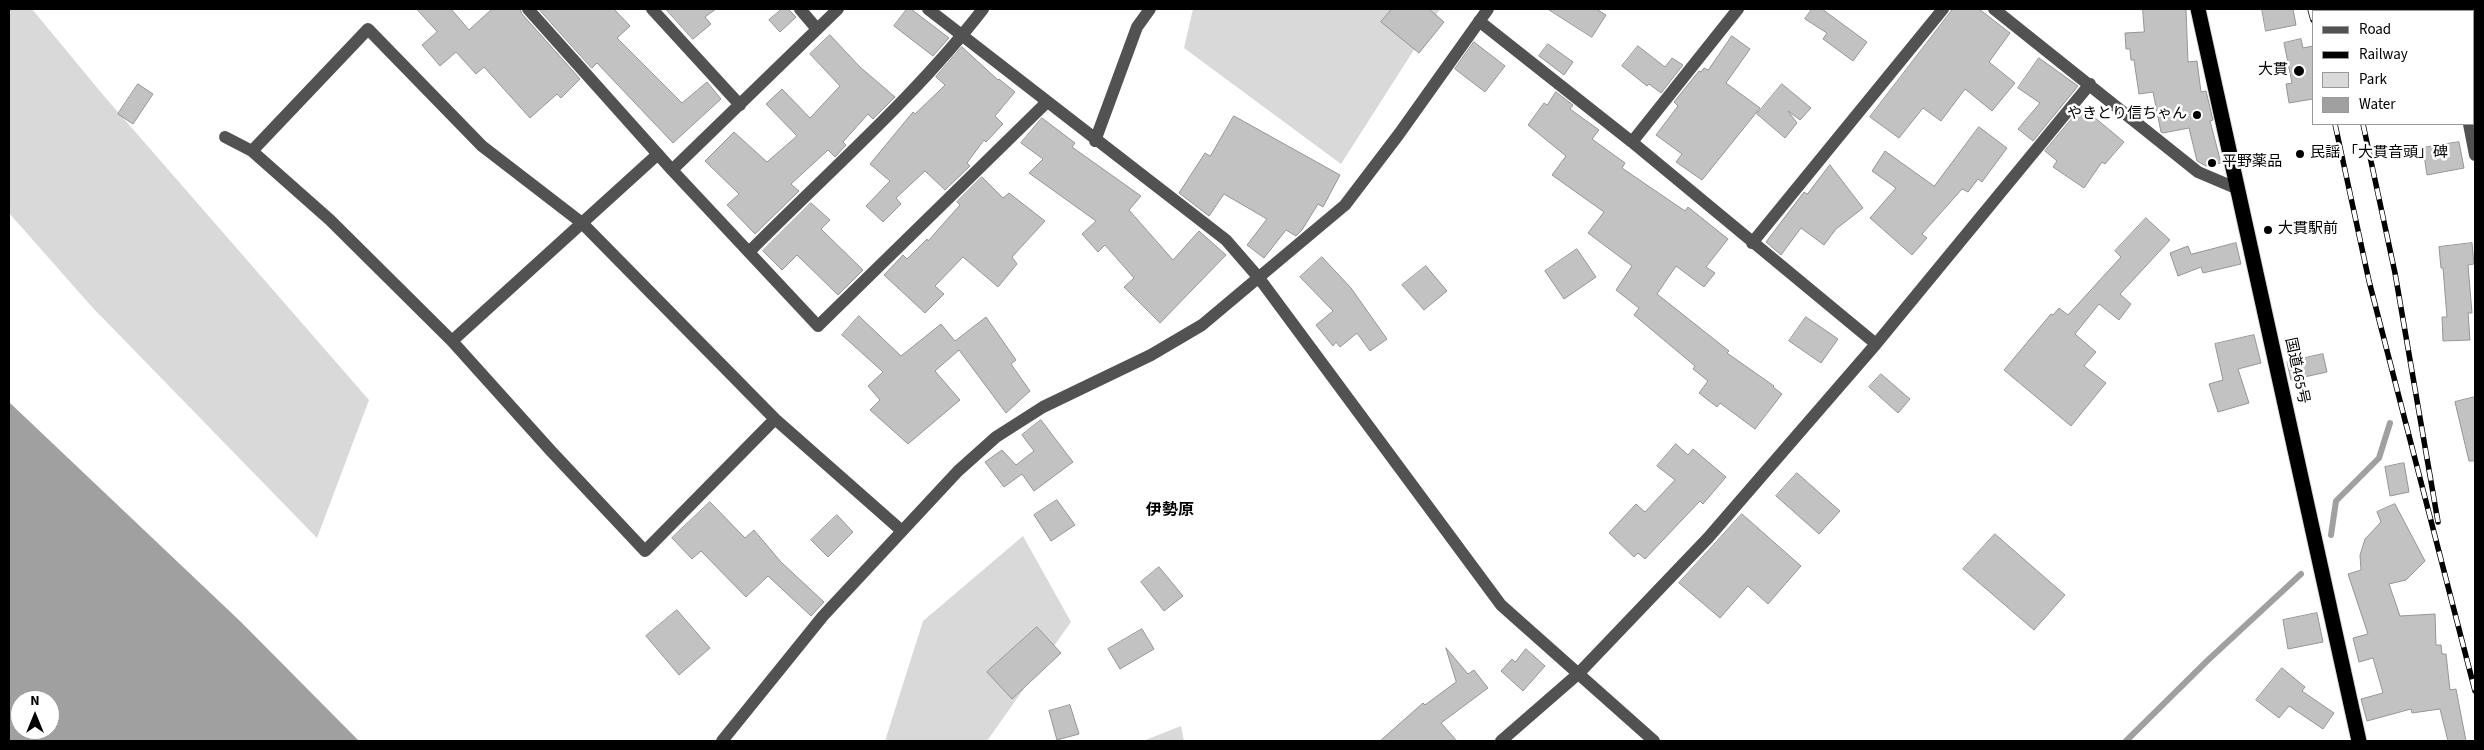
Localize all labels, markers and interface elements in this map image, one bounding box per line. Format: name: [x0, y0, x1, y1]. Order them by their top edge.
legend: [2312, 10, 2474, 125]
text: Road: [2359, 19, 2391, 40]
text: Railway: [2359, 44, 2408, 65]
place label: 大貫: [2258, 62, 2288, 80]
marker: 大貫: [2292, 64, 2306, 78]
text: Park: [2359, 69, 2387, 90]
text: Water: [2359, 94, 2395, 115]
place label: やきとり信ちゃん: [2067, 106, 2187, 124]
marker: やきとり信ちゃん: [2191, 109, 2203, 121]
place label: 民謡 「大貫音頭」碑: [2310, 145, 2448, 163]
marker: 民謡 「大貫音頭」碑: [2294, 148, 2306, 160]
place label: 平野薬品: [2222, 154, 2282, 172]
marker: 平野薬品: [2206, 157, 2218, 169]
place label: 大貫駅前: [2278, 221, 2338, 239]
marker: 大貫駅前: [2262, 224, 2274, 236]
street label: 国道465号: [2280, 336, 2312, 406]
district label: 伊勢原: [1146, 501, 1194, 521]
north arrow: [10, 690, 60, 740]
text: N: [30, 691, 40, 711]

